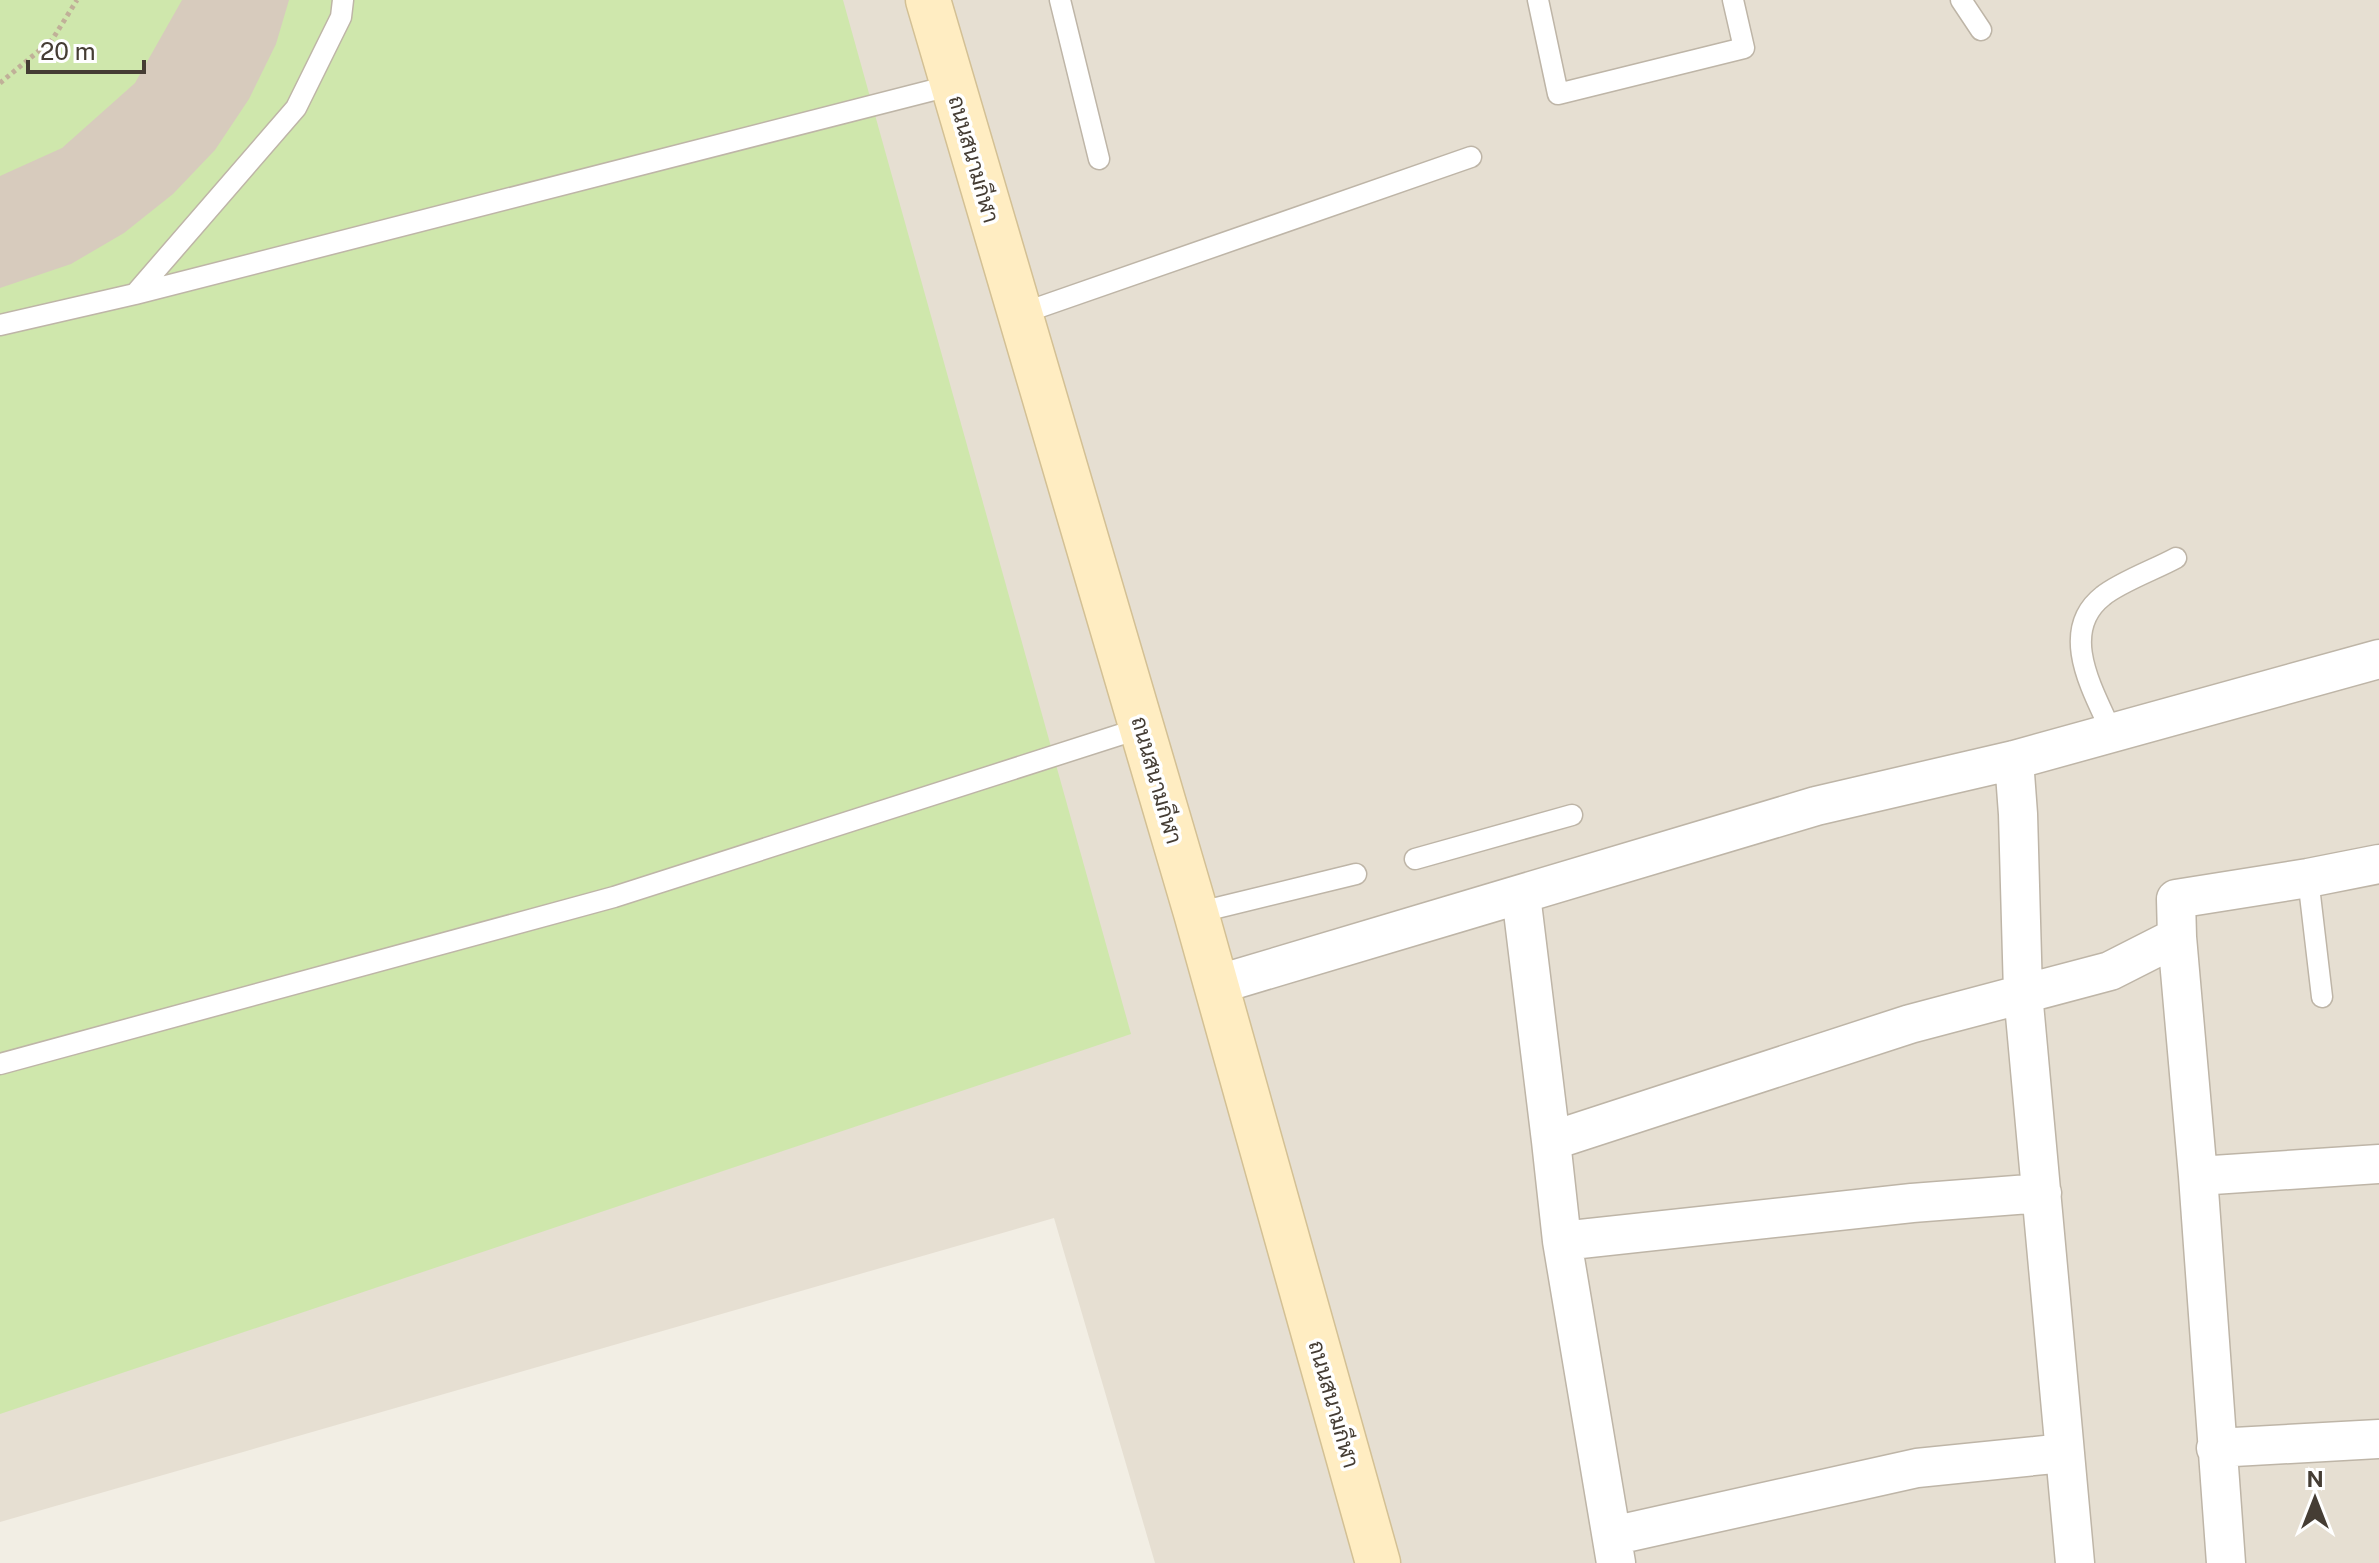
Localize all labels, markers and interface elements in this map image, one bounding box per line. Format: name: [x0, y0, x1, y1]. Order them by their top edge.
scale bar: [28, 24, 144, 74]
text: 20 m: [40, 37, 96, 65]
street label: ถนนสนามกีฬา: [943, 92, 1005, 226]
street label: ถนนสนามกีฬา: [1126, 713, 1188, 847]
street label: ถนนสนามกีฬา: [1303, 1337, 1365, 1471]
north arrow: [2275, 1459, 2355, 1539]
text: N: [2306, 1466, 2324, 1492]

